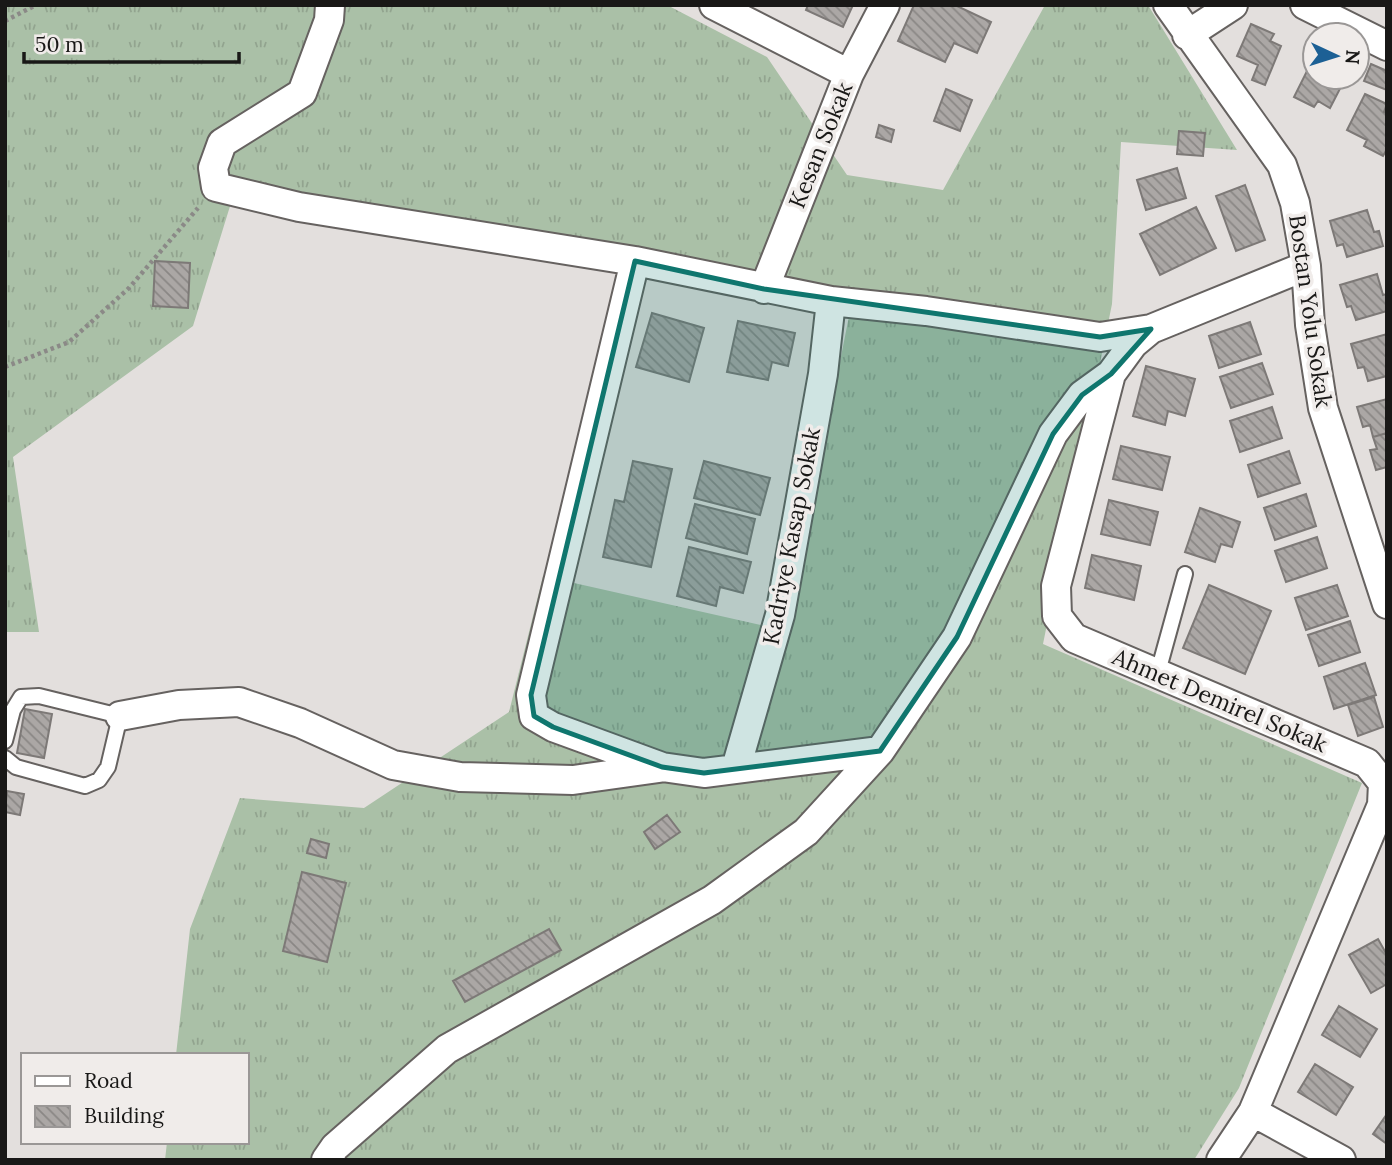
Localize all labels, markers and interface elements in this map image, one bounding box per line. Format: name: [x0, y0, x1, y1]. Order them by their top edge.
scale bar: [24, 21, 240, 65]
north arrow: [1301, 21, 1371, 91]
text: 50 m: [35, 31, 84, 58]
text: N: [1340, 49, 1365, 66]
street label: Kesan Sokak: [782, 77, 859, 212]
street label: Bostan Yolu Sokak: [1283, 213, 1339, 410]
street label: Kadriye Kasap Sokak: [756, 424, 826, 647]
street label: Ahmet Demirel Sokak: [1107, 641, 1332, 759]
legend: [21, 1053, 248, 1144]
text: Road: [84, 1067, 133, 1094]
text: Building: [84, 1102, 164, 1129]

